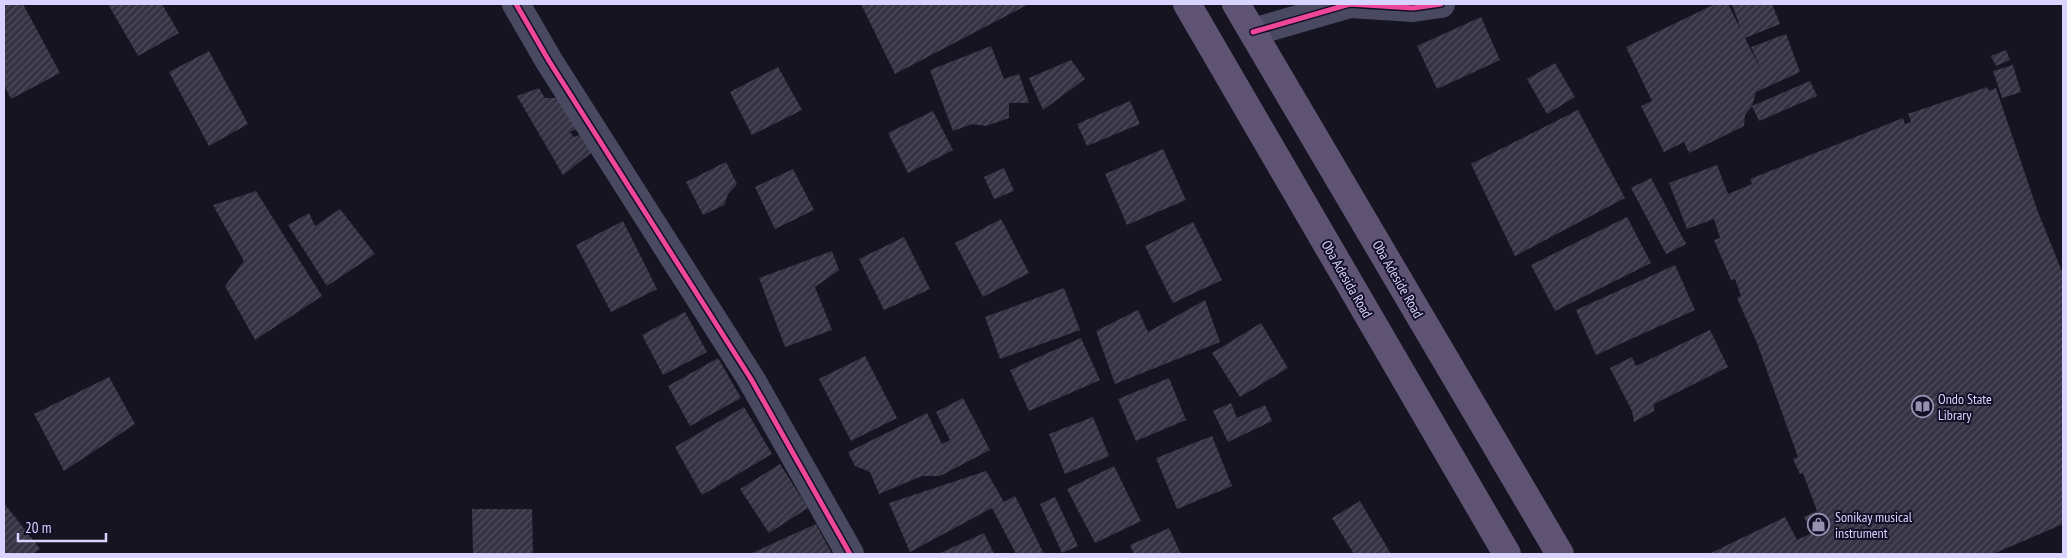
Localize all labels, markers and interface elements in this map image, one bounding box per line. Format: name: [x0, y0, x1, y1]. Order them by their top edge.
street label: Oba Adesida Road: [1318, 237, 1376, 321]
street label: Oba Adeside Road: [1368, 237, 1428, 321]
place label: Ondo State Library: [1938, 390, 1992, 424]
library icon: Ondo State Library: [1910, 395, 1934, 419]
place label: Sonikay musical instrument: [1835, 508, 1913, 542]
scale bar: [18, 510, 105, 542]
shop icon: Sonikay musical instrument: [1807, 513, 1831, 537]
text: 20 m: [25, 518, 51, 537]

